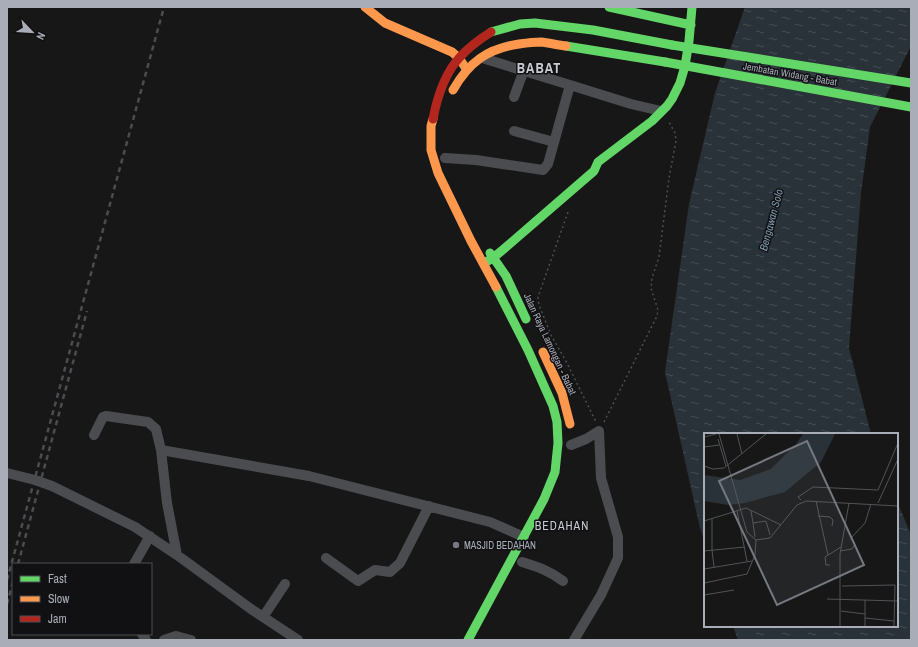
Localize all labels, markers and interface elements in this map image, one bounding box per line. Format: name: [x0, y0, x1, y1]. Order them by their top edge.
north arrow: [12, 12, 52, 52]
text: N: [33, 30, 49, 42]
district label: BABAT: [517, 59, 561, 77]
street label: Jembatan Widang - Babat: [742, 59, 839, 89]
water label: Bengawan Solo: [756, 188, 786, 252]
street label: Jalan Raya Lamongan - Babat: [521, 291, 580, 398]
inset map: [704, 433, 898, 627]
district label: BEDAHAN: [535, 518, 589, 534]
place label: MASJID BEDAHAN: [464, 539, 536, 552]
marker: MASJID BEDAHAN: [451, 540, 461, 550]
legend: [12, 563, 152, 635]
text: Fast: [48, 571, 67, 587]
text: Slow: [48, 591, 70, 607]
text: Jam: [48, 611, 67, 627]

